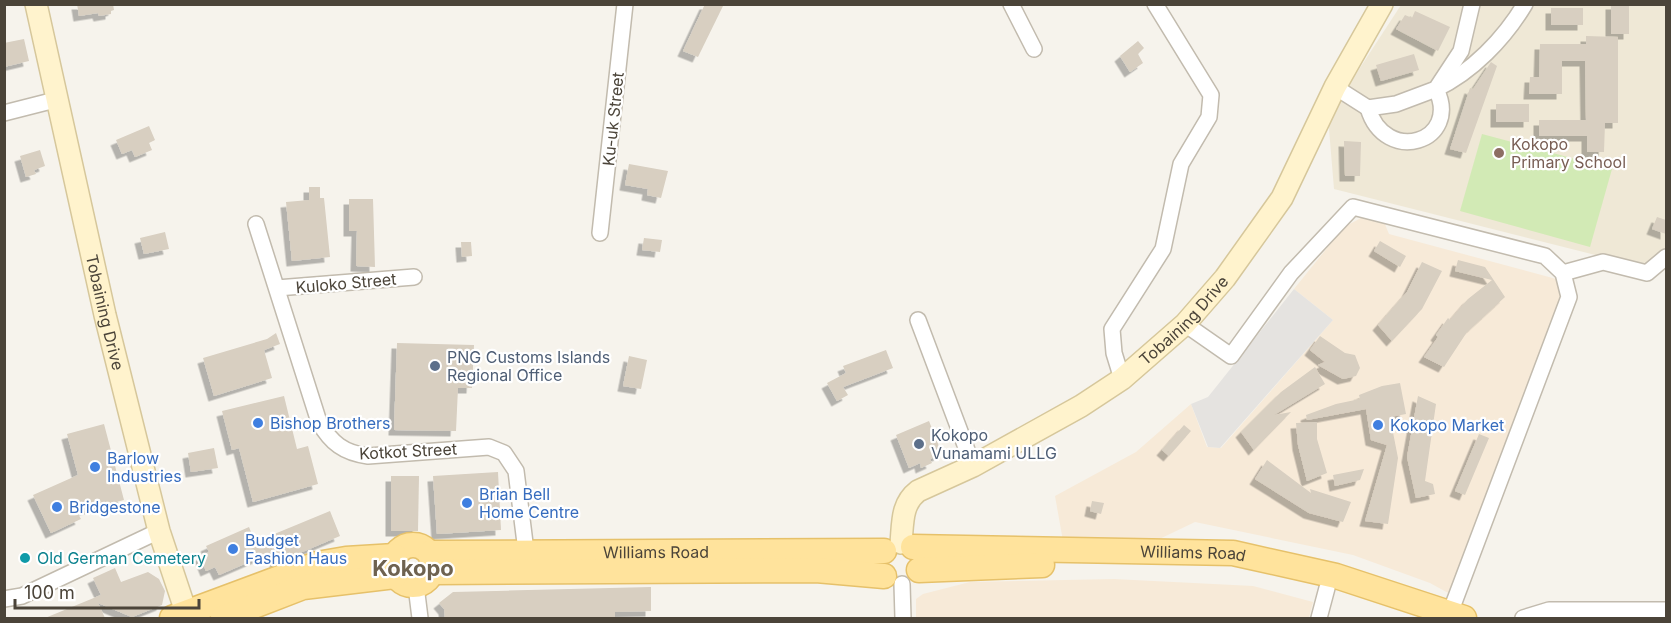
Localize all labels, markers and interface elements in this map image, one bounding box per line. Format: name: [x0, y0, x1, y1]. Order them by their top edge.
street label: Ku-uk Street: [598, 71, 628, 167]
place label: Kokopo Primary School: [1511, 134, 1626, 172]
marker: Kokopo Primary School: [1492, 146, 1506, 160]
street label: Tobaining Drive: [82, 253, 128, 372]
street label: Kuloko Street: [295, 269, 397, 297]
street label: Tobaining Drive: [1135, 272, 1232, 369]
place label: PNG Customs Islands Regional Office: [447, 347, 610, 385]
marker: PNG Customs Islands Regional Office: [428, 359, 442, 373]
place label: Bishop Brothers: [270, 413, 390, 433]
place label: Kokopo Market: [1390, 415, 1504, 435]
marker: Bishop Brothers: [251, 416, 265, 430]
marker: Kokopo Market: [1371, 418, 1385, 432]
place label: Kokopo Vunamami ULLG: [931, 425, 1057, 463]
marker: Kokopo Vunamami ULLG: [912, 437, 926, 451]
street label: Kotkot Street: [359, 438, 457, 464]
place label: Barlow Industries: [107, 448, 182, 486]
marker: Barlow Industries: [88, 460, 102, 474]
place label: Brian Bell Home Centre: [479, 484, 579, 522]
marker: Brian Bell Home Centre: [460, 496, 474, 510]
place label: Bridgestone: [69, 497, 160, 517]
marker: Bridgestone: [50, 500, 64, 514]
place label: Budget Fashion Haus: [245, 530, 347, 568]
street label: Williams Road: [1140, 541, 1248, 566]
marker: Budget Fashion Haus: [226, 542, 240, 556]
street label: Williams Road: [603, 542, 709, 562]
place label: Old German Cemetery: [37, 548, 206, 568]
marker: Old German Cemetery: [18, 551, 32, 565]
district label: Kokopo: [372, 555, 454, 581]
scale bar: [15, 572, 200, 610]
text: 100 m: [24, 582, 75, 603]

